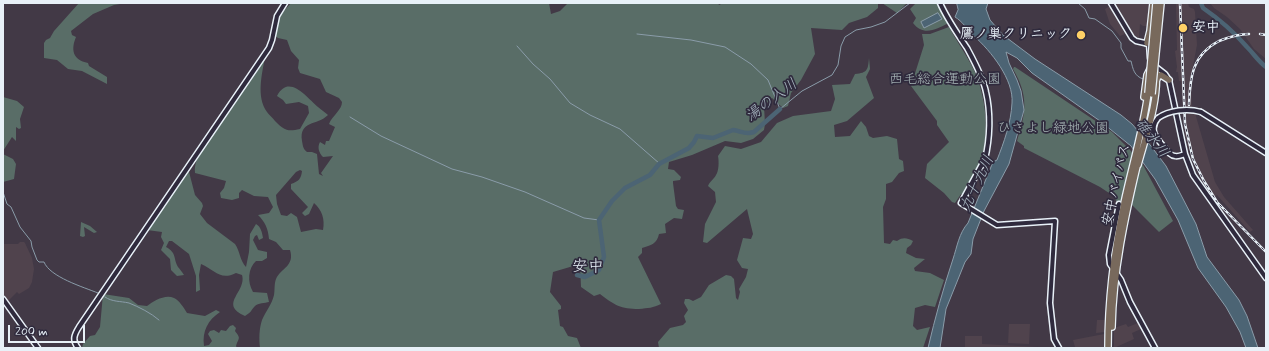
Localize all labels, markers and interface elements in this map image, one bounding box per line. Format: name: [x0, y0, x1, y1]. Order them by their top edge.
place label: 安中: [1192, 20, 1220, 36]
marker: 安中: [1177, 22, 1189, 34]
place label: 鷹ノ巣クリニック: [960, 27, 1072, 43]
marker: 鷹ノ巣クリニック: [1075, 29, 1087, 41]
park label: 西毛総合運動公園: [889, 72, 1001, 88]
water label: 湯の入川: [743, 76, 801, 126]
water label: 碓氷川: [1130, 116, 1172, 162]
park label: ひさよし緑地公園: [997, 121, 1109, 137]
street label: 安中バイパス: [1099, 142, 1135, 228]
water label: 九十九川: [957, 153, 999, 215]
district label: 安中: [572, 258, 604, 278]
scale bar: [10, 317, 87, 343]
text: 200 m: [15, 324, 48, 340]

